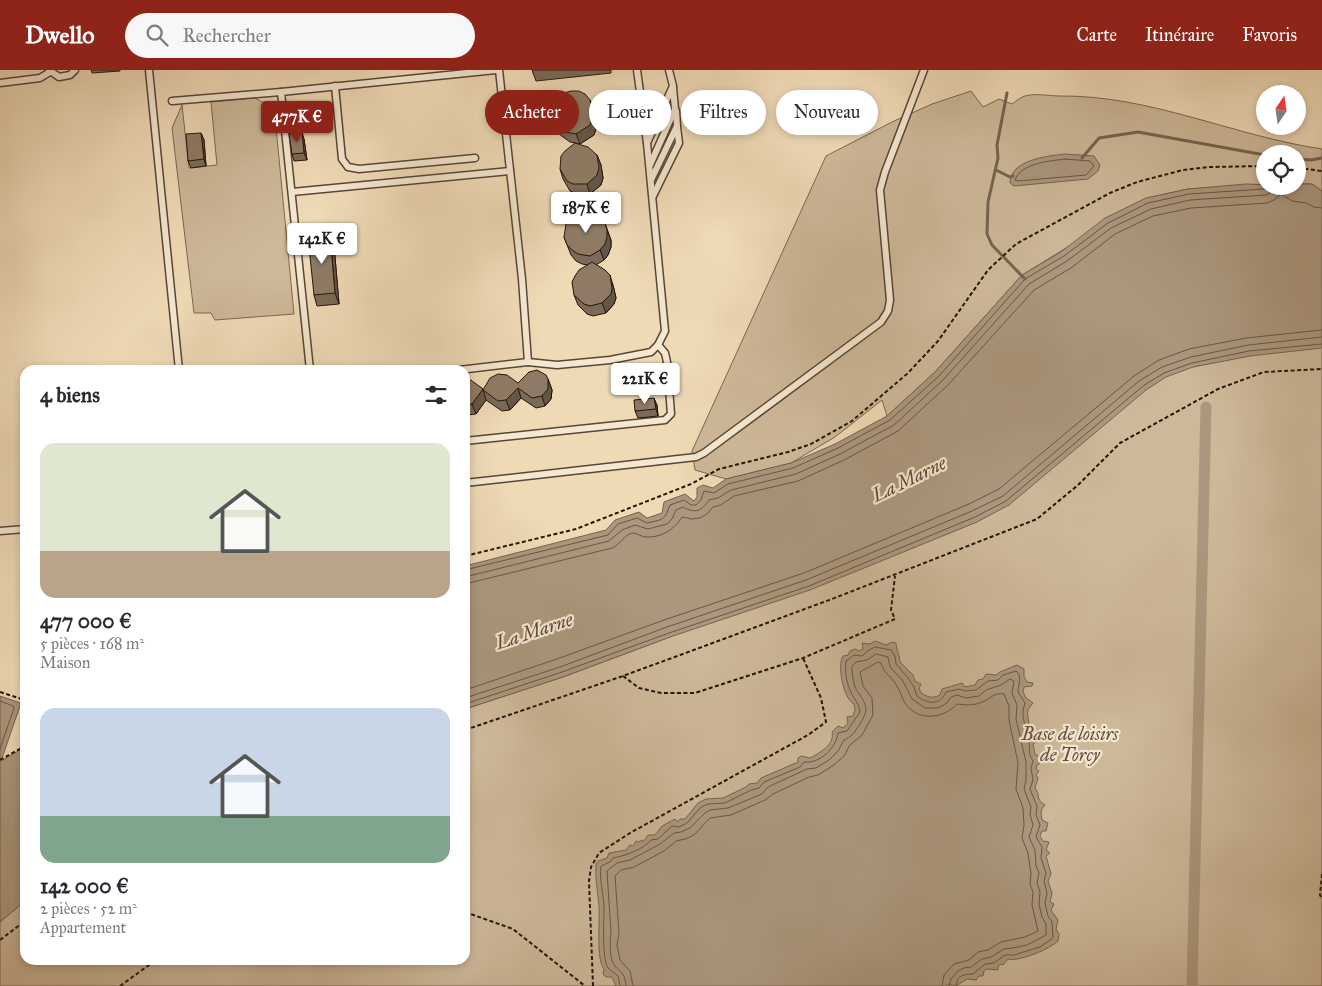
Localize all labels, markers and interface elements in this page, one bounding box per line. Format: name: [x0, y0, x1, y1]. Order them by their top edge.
search box: [125, 13, 475, 58]
text: Dwello: [25, 20, 95, 50]
icon: search: [143, 21, 171, 49]
text: Rechercher: [183, 24, 271, 47]
text: Carte: [1077, 24, 1117, 46]
text: Itinéraire: [1145, 24, 1214, 46]
text: Favoris: [1242, 24, 1297, 46]
north arrow: [1256, 85, 1306, 135]
map controls: [1256, 85, 1306, 195]
chip: Acheter: [485, 90, 579, 135]
chip: Louer: [589, 90, 671, 135]
chip: Filtres: [681, 90, 766, 135]
chip: Nouveau: [776, 90, 878, 135]
pin: 477K €: [256, 100, 338, 143]
text: 477K €: [272, 107, 322, 126]
button: locate: [1256, 145, 1306, 195]
pin: 187K €: [545, 191, 627, 234]
text: 187K €: [562, 198, 610, 217]
pin: 142K €: [281, 222, 363, 265]
text: 142K €: [298, 229, 346, 248]
pin: 221K €: [604, 362, 686, 405]
text: 221K €: [622, 369, 668, 388]
icon: filters: [422, 381, 450, 409]
text: 4 biens: [40, 382, 100, 408]
water label: La Marne: [867, 451, 951, 507]
icon: home: [200, 476, 290, 566]
water label: La Marne: [492, 607, 576, 655]
text: 477 000 €: [40, 608, 132, 634]
text: 5 pièces · 168 m²: [40, 634, 144, 653]
text: Maison: [40, 653, 90, 672]
park label: Base de loisirs de Torcy: [1021, 723, 1119, 766]
icon: home: [200, 741, 290, 831]
text: 142 000 €: [40, 873, 129, 899]
text: 2 pièces · 52 m²: [40, 899, 137, 918]
text: Appartement: [40, 918, 126, 937]

